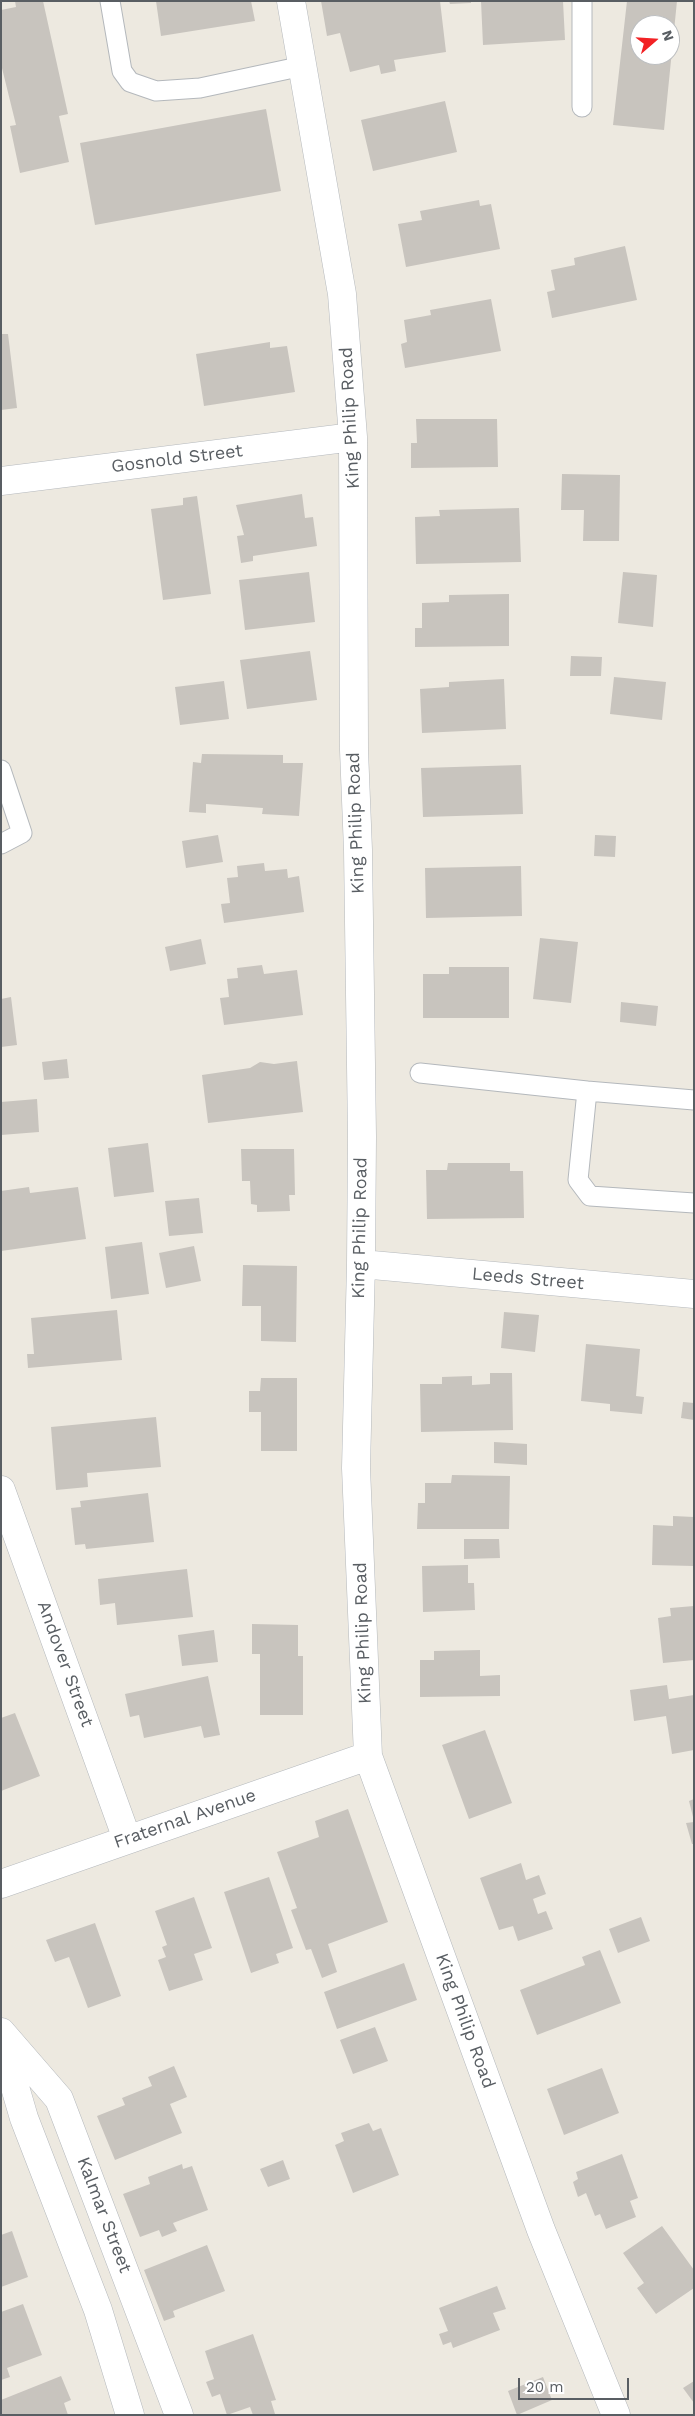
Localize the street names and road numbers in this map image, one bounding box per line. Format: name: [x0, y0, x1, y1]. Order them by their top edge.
street label: King Philip Road: [335, 347, 365, 489]
street label: Gosnold Street: [110, 440, 244, 478]
street label: King Philip Road: [343, 752, 369, 894]
street label: King Philip Road: [348, 1157, 372, 1299]
street label: Leeds Street: [471, 1263, 585, 1295]
street label: King Philip Road: [350, 1562, 376, 1704]
street label: Andover Street: [32, 1598, 98, 1730]
street label: Fraternal Avenue: [111, 1785, 259, 1853]
street label: King Philip Road: [431, 1951, 499, 2091]
street label: Kalmar Street: [72, 2154, 136, 2276]

